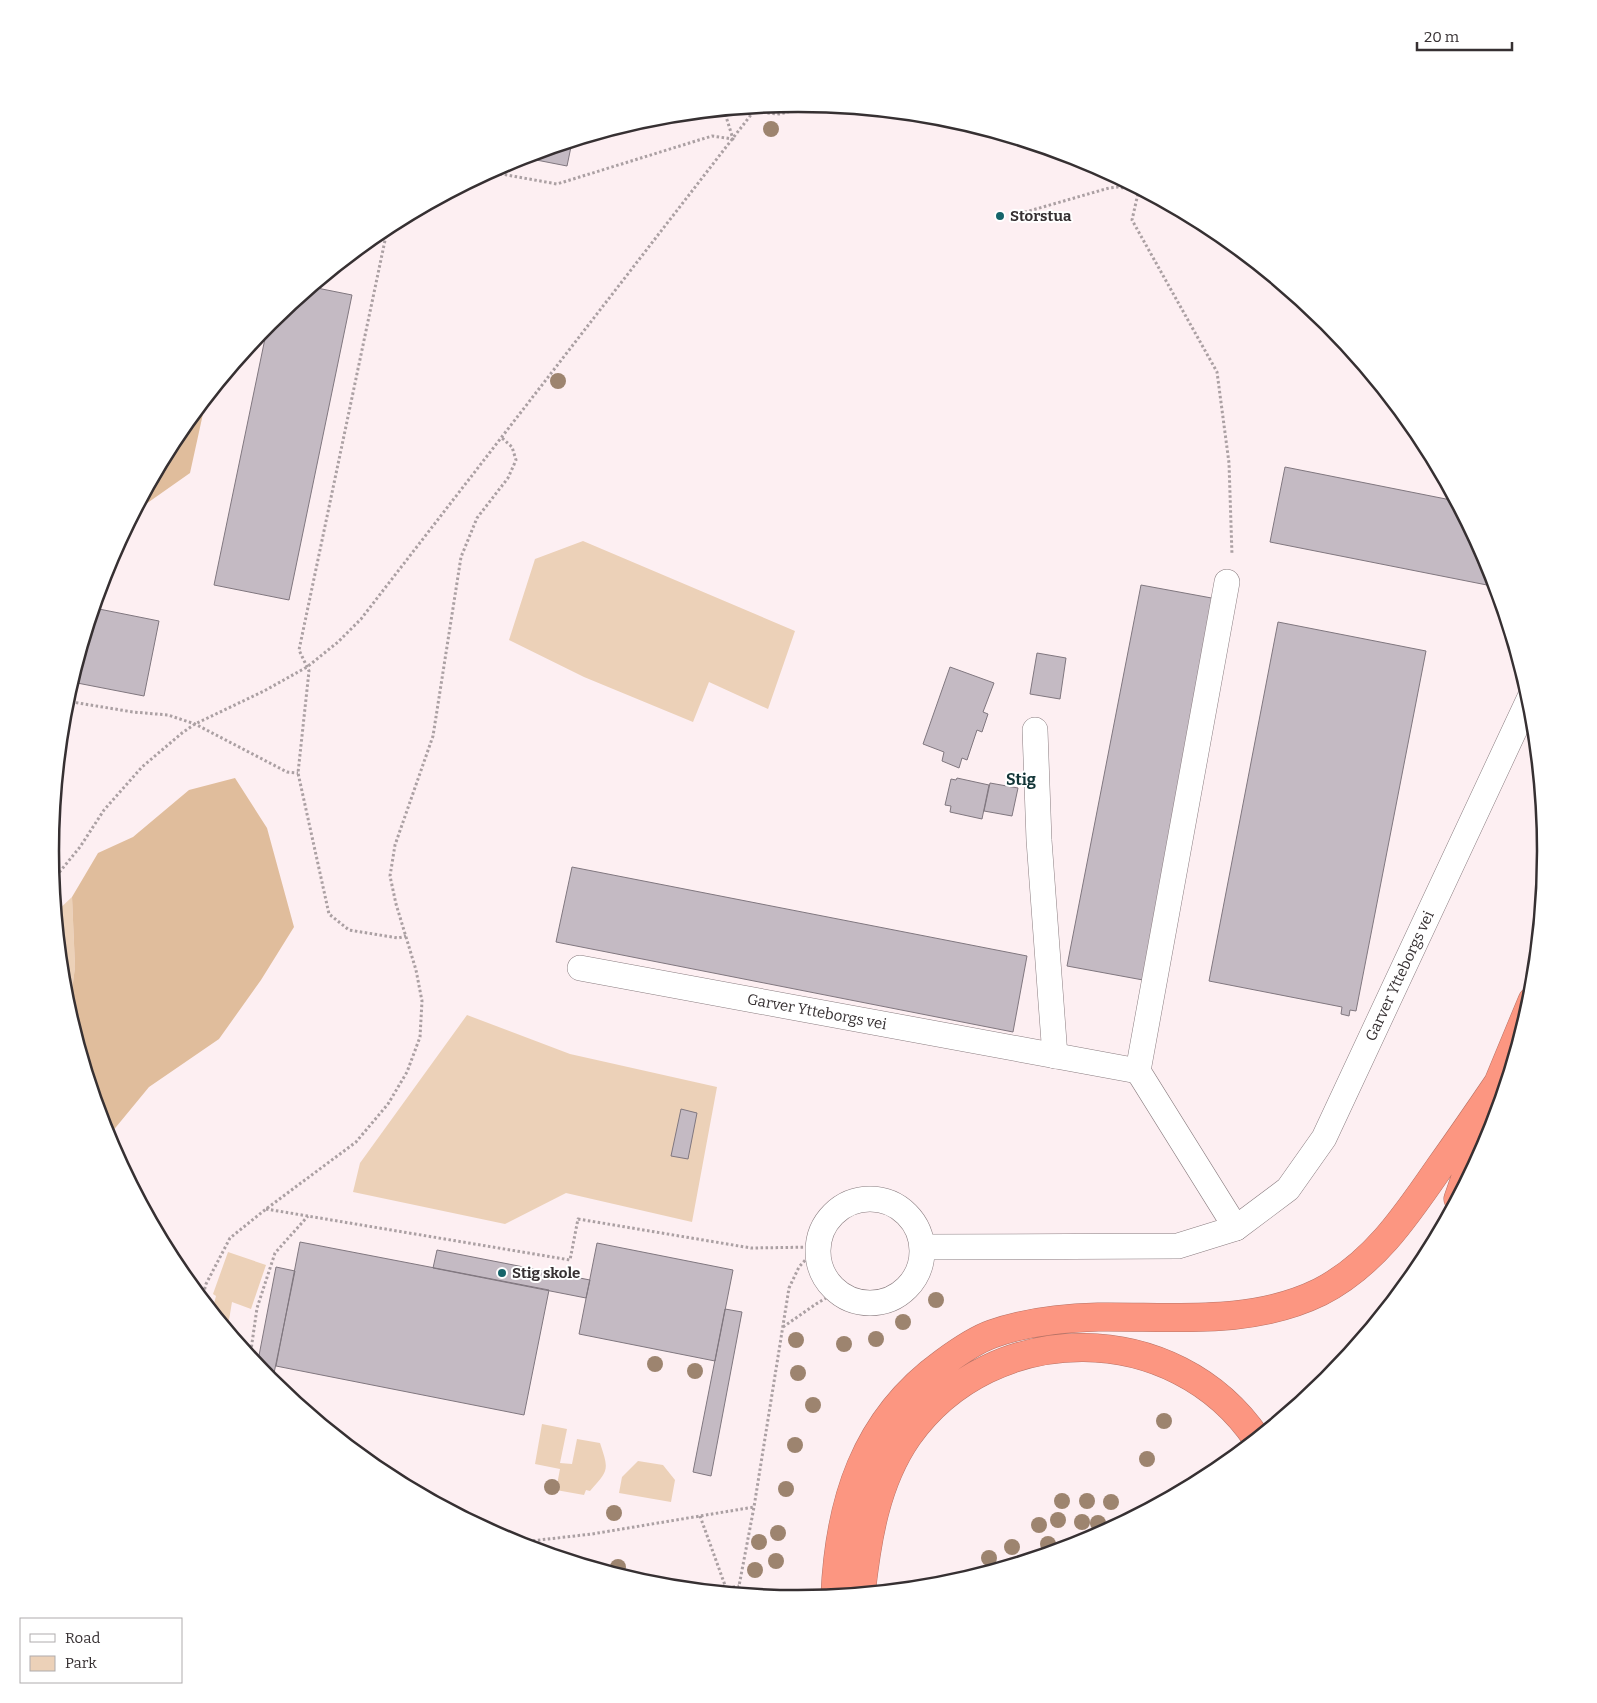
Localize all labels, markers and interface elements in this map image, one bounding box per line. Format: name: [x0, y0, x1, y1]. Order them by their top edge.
scale bar: [1417, 20, 1512, 52]
text: 20 m: [1424, 28, 1460, 46]
place label: Storstua: [1010, 207, 1072, 225]
marker: Storstua: [994, 210, 1006, 222]
district label: Stig: [1006, 770, 1036, 789]
street label: Garver Ytteborgs vei: [1362, 907, 1438, 1044]
street label: Garver Ytteborgs vei: [746, 990, 889, 1034]
place label: Stig skole: [512, 1264, 580, 1282]
marker: Stig skole: [496, 1267, 508, 1279]
legend: [20, 1618, 182, 1683]
text: Road: [65, 1629, 100, 1647]
text: Park: [65, 1654, 97, 1672]

